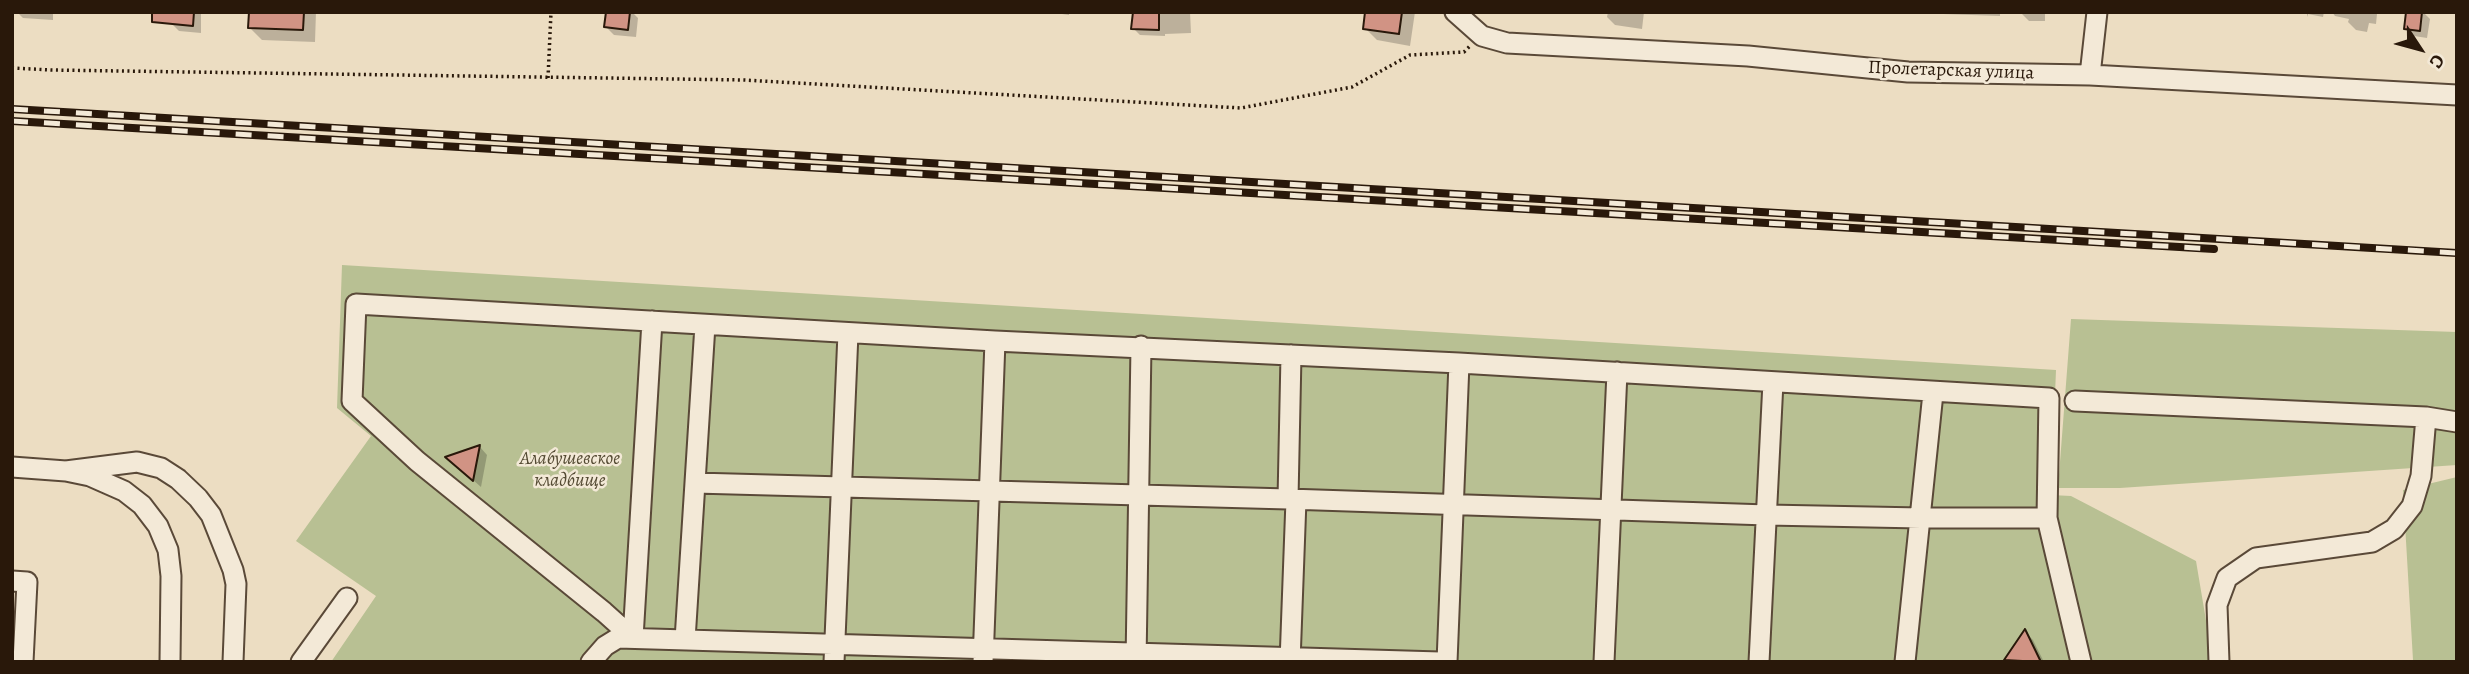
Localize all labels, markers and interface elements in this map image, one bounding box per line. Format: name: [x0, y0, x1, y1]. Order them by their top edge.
north arrow: [2385, 14, 2455, 84]
text: С: [2423, 49, 2451, 74]
street label: Пролетарская улица: [1867, 57, 2035, 85]
park label: Алабушевское кладбище: [520, 448, 620, 492]

